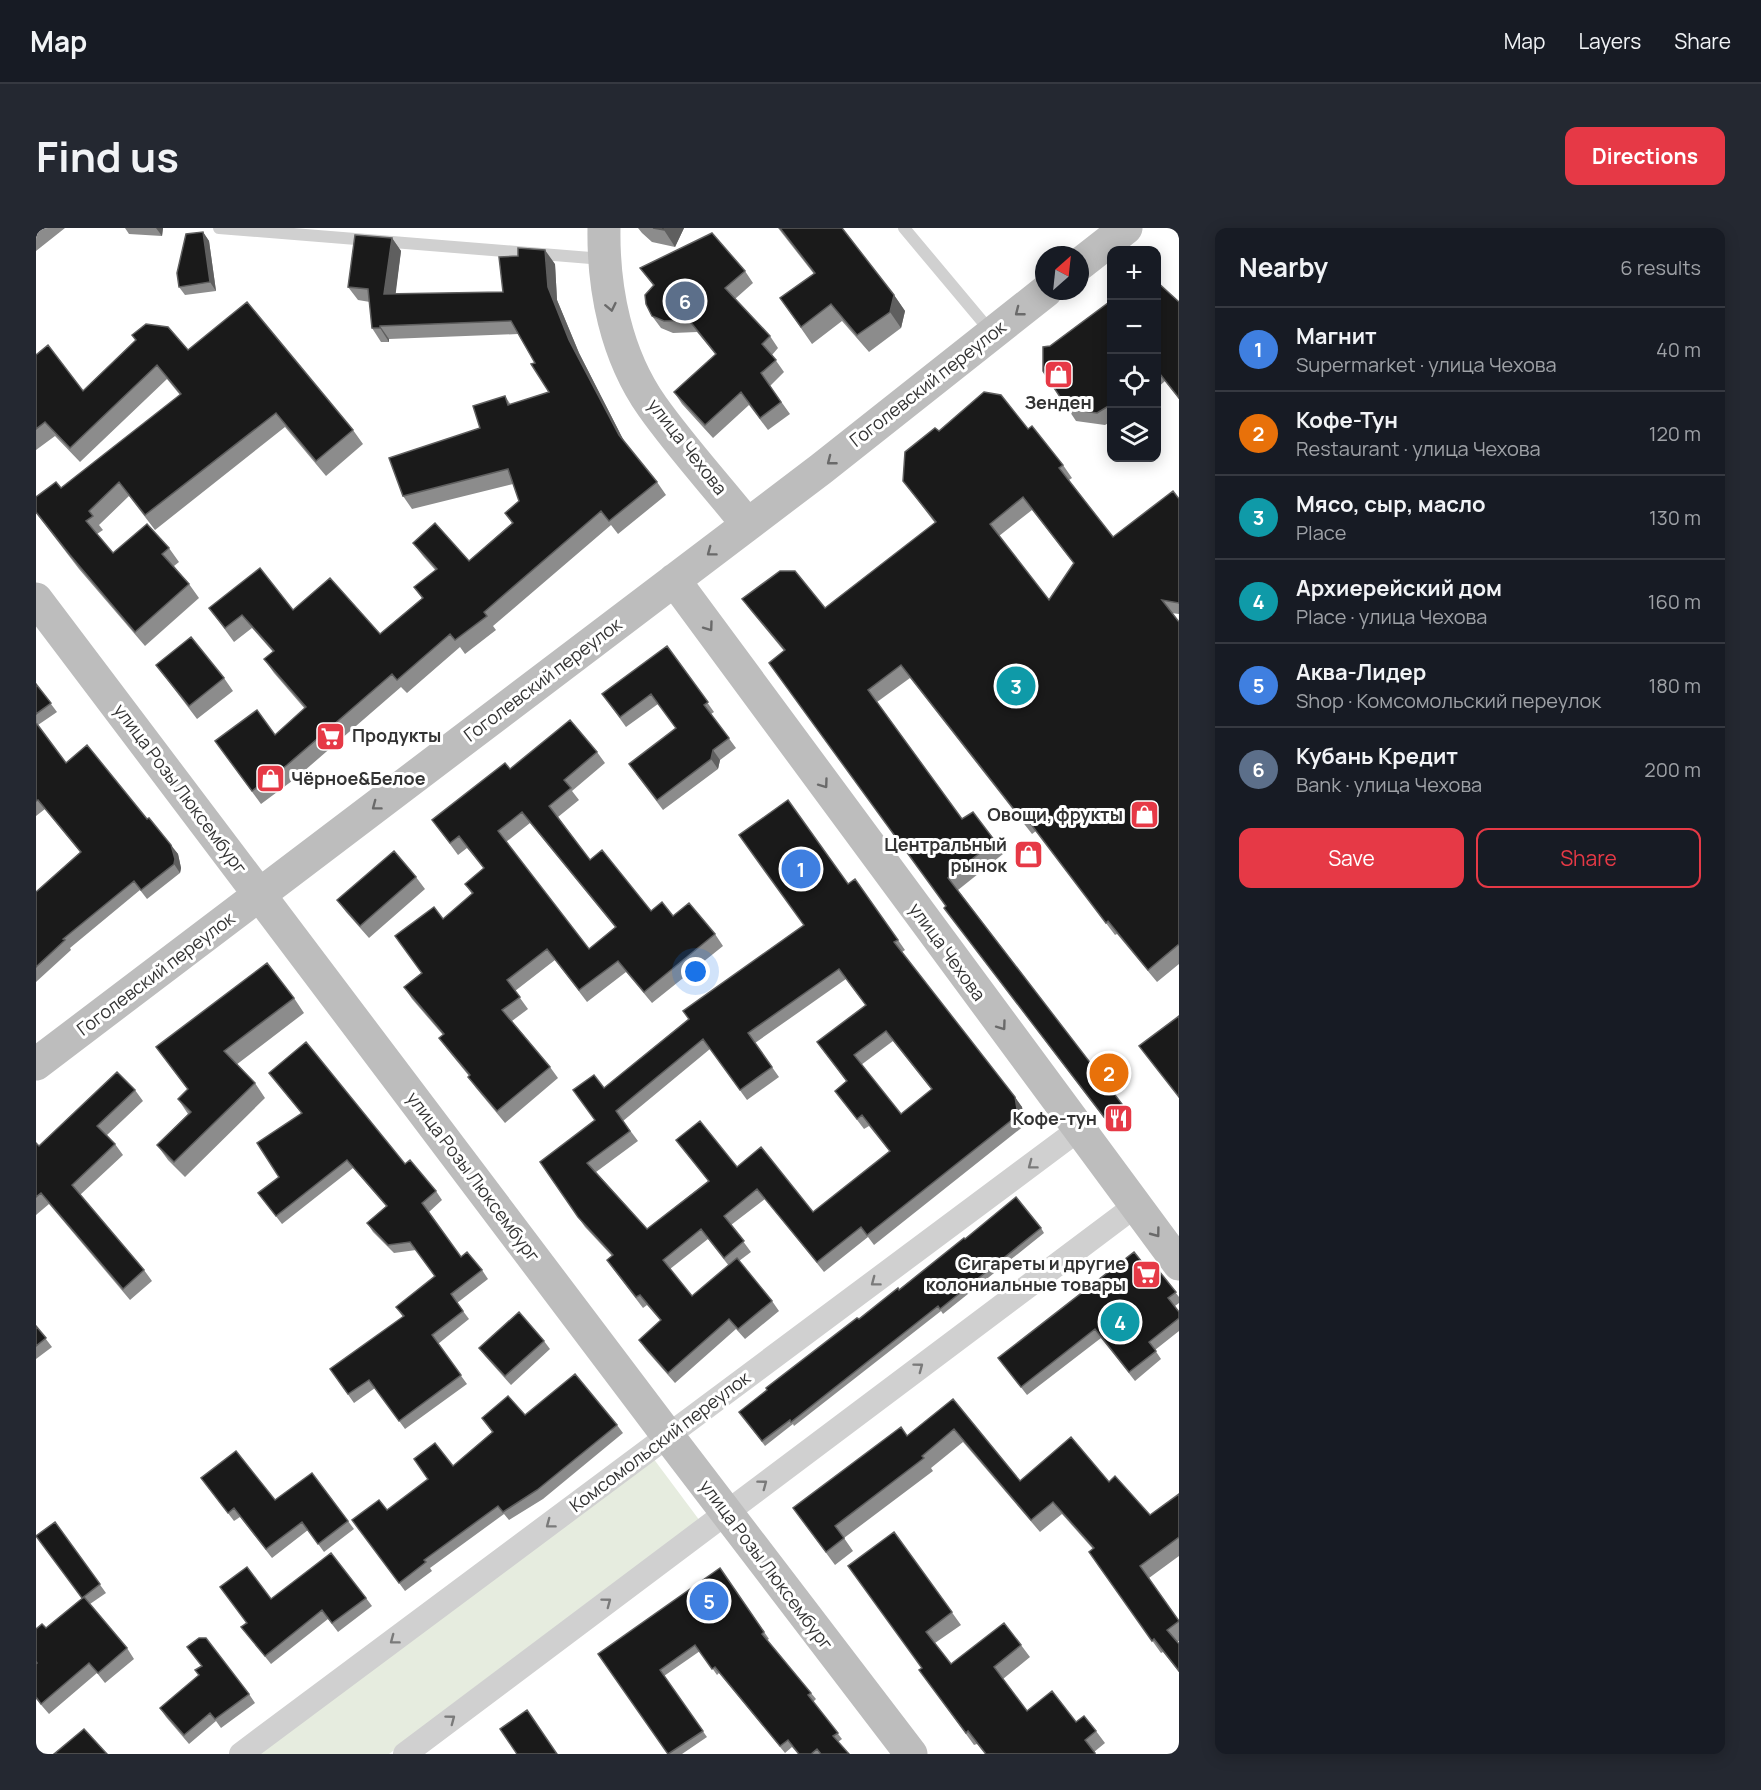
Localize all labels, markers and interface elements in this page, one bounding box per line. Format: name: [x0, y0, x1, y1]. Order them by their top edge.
text: Map: [30, 22, 87, 60]
text: Map: [1504, 27, 1545, 55]
text: Layers: [1578, 27, 1641, 55]
text: Share: [1674, 27, 1731, 55]
text: Find us: [36, 127, 179, 185]
button: Directions: [1565, 127, 1725, 185]
north arrow: [1035, 246, 1089, 300]
map controls: [1107, 246, 1161, 462]
button: +: [1107, 246, 1161, 300]
text: Nearby: [1239, 249, 1328, 285]
text: 6 results: [1620, 254, 1701, 281]
pin: 6: [666, 278, 704, 324]
button: −: [1107, 300, 1161, 354]
one-way arrow: [604, 302, 617, 312]
one-way arrow: [1015, 305, 1026, 316]
street label: Гоголевский переулок: [844, 314, 1011, 452]
text: Магнит: [1296, 321, 1377, 351]
text: 1: [1254, 336, 1263, 363]
text: 40 m: [1656, 336, 1701, 363]
text: Supermarket · улица Чехова: [1296, 351, 1557, 378]
button: locate: [1107, 354, 1161, 408]
shop icon: Зенден: [1042, 358, 1074, 390]
place label: Зенден: [1024, 390, 1092, 414]
street label: улица Чехова: [643, 393, 733, 499]
text: Кофе-Тун: [1296, 405, 1398, 435]
button: layers: [1107, 408, 1161, 462]
text: 2: [1253, 420, 1264, 447]
text: 120 m: [1649, 420, 1701, 447]
text: Restaurant · улица Чехова: [1296, 435, 1541, 462]
one-way arrow: [827, 453, 838, 464]
text: Мясо, сыр, масло: [1296, 489, 1486, 519]
text: 3: [1253, 504, 1264, 531]
text: 130 m: [1649, 504, 1701, 531]
text: Place: [1296, 519, 1346, 546]
one-way arrow: [706, 545, 717, 556]
text: Архиерейский дом: [1296, 573, 1502, 603]
text: 4: [1252, 588, 1265, 615]
text: 160 m: [1648, 588, 1701, 615]
text: Place · улица Чехова: [1296, 603, 1487, 630]
street label: Гоголевский переулок: [459, 611, 627, 747]
one-way arrow: [701, 621, 712, 632]
text: Аква-Лидер: [1296, 657, 1426, 687]
pin: 3: [996, 664, 1036, 708]
text: 5: [1253, 672, 1264, 699]
text: 180 m: [1648, 672, 1701, 699]
text: Shop · Комсомольский переулок: [1296, 687, 1601, 714]
street label: улица Розы Люксембург: [109, 698, 253, 878]
supermarket icon: Продукты: [315, 720, 347, 752]
place label: Продукты: [352, 723, 441, 747]
text: Кубань Кредит: [1296, 741, 1458, 771]
text: 6: [1252, 756, 1265, 783]
text: 200 m: [1644, 756, 1701, 783]
shop icon: Чёрное&Белое: [254, 763, 286, 795]
place label: Чёрное&Белое: [291, 766, 426, 790]
text: Bank · улица Чехова: [1296, 771, 1482, 798]
one-way arrow: [817, 778, 828, 789]
one-way arrow: [372, 799, 383, 810]
shop icon: Овощи, фрукты: [1128, 799, 1160, 831]
place label: Овощи, фрукты: [987, 802, 1123, 826]
button: Save: [1239, 828, 1464, 888]
button: Share: [1476, 828, 1701, 888]
place label: Центральный рынок: [884, 832, 1008, 877]
shop icon: Центральный рынок: [1012, 839, 1044, 871]
pin: 1: [782, 846, 820, 892]
street label: улица Чехова: [904, 898, 992, 1005]
street label: Гоголевский переулок: [72, 905, 240, 1041]
your location: [681, 957, 710, 986]
one-way arrow: [995, 1019, 1006, 1030]
pin: 2: [1090, 1050, 1128, 1096]
street label: улица Розы Люксембург: [402, 1086, 546, 1266]
restaurant icon: Кофе-тун: [1102, 1103, 1134, 1135]
place label: Кофе-тун: [1012, 1106, 1097, 1130]
one-way arrow: [1027, 1158, 1038, 1169]
one-way arrow: [1148, 1226, 1159, 1237]
place label: Сигареты и другие колониальные товары: [926, 1251, 1126, 1296]
supermarket icon: Сигареты и другие колониальные товары: [1131, 1258, 1163, 1290]
one-way arrow: [871, 1274, 882, 1285]
pin: 4: [1100, 1300, 1140, 1344]
one-way arrow: [912, 1364, 923, 1375]
street label: Комсомольский переулок: [564, 1365, 755, 1517]
street label: улица Розы Люксембург: [695, 1474, 839, 1654]
one-way arrow: [756, 1481, 767, 1492]
one-way arrow: [546, 1516, 557, 1527]
pin: 5: [690, 1578, 728, 1624]
one-way arrow: [601, 1598, 612, 1609]
one-way arrow: [390, 1633, 401, 1644]
one-way arrow: [445, 1715, 456, 1726]

